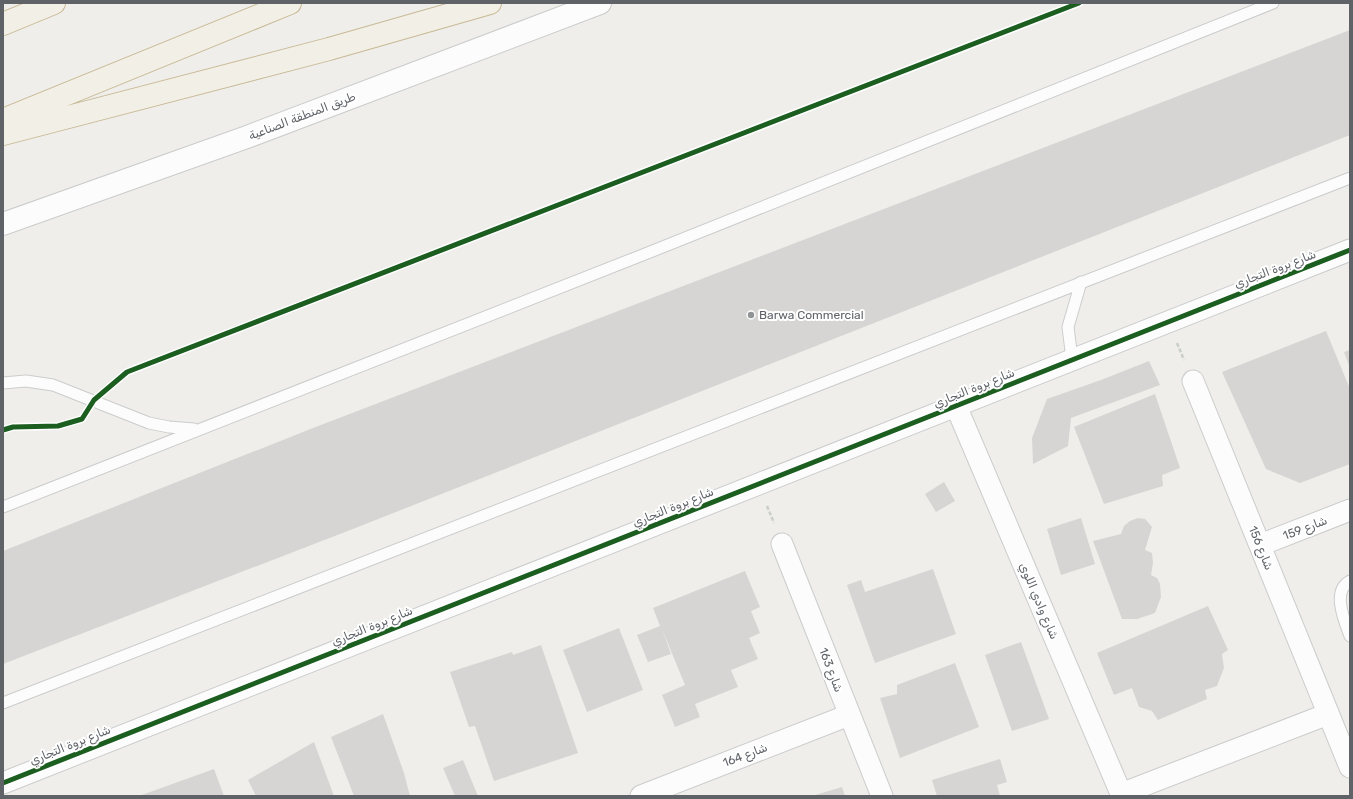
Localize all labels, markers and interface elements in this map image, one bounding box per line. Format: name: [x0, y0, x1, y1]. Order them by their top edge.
street label: طريق المنطقة الصناعية: [247, 89, 358, 144]
street label: شارع بروة التجاري: [1232, 247, 1319, 293]
place label: Barwa Commercial: [759, 308, 864, 322]
marker: Barwa Commercial: [746, 310, 756, 320]
street label: شارع بروة التجاري: [931, 365, 1017, 413]
street label: شارع بروة التجاري: [630, 484, 716, 532]
street label: شارع 159: [1281, 513, 1330, 545]
street label: شارع 156: [1244, 524, 1276, 573]
street label: شارع وادي اللوي: [1015, 561, 1061, 642]
street label: شارع بروة التجاري: [329, 603, 415, 651]
street label: شارع 163: [814, 646, 846, 695]
street label: شارع بروة التجاري: [27, 722, 113, 770]
street label: شارع 164: [721, 740, 770, 772]

